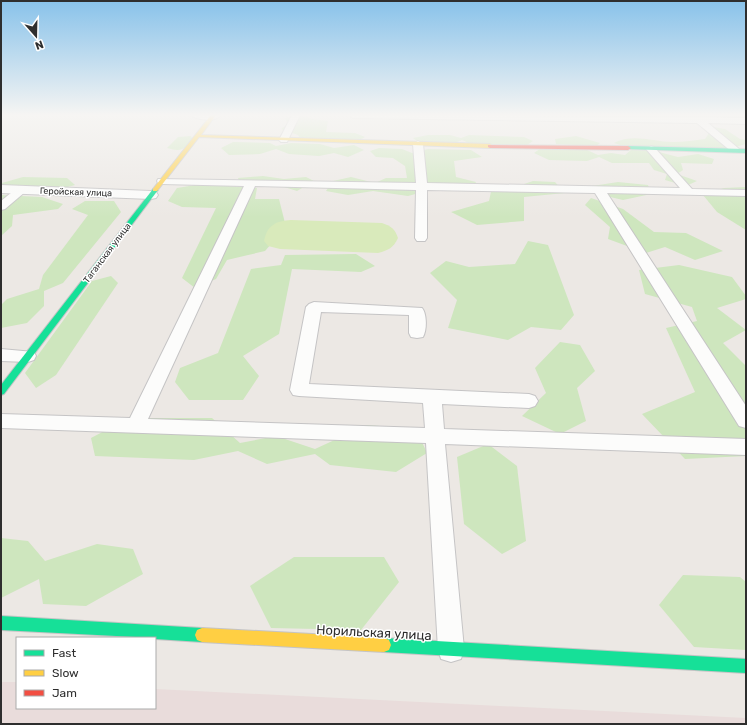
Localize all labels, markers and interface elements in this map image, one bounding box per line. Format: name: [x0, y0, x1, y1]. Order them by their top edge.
north arrow: [16, 16, 56, 56]
text: N: [33, 37, 45, 52]
street label: Геройская улица: [40, 186, 112, 198]
street label: Таганская улица: [81, 221, 133, 285]
street label: Норильская улица: [316, 622, 432, 643]
legend: [16, 637, 156, 709]
text: Fast: [52, 646, 76, 660]
text: Slow: [52, 666, 79, 680]
text: Jam: [52, 686, 77, 700]

